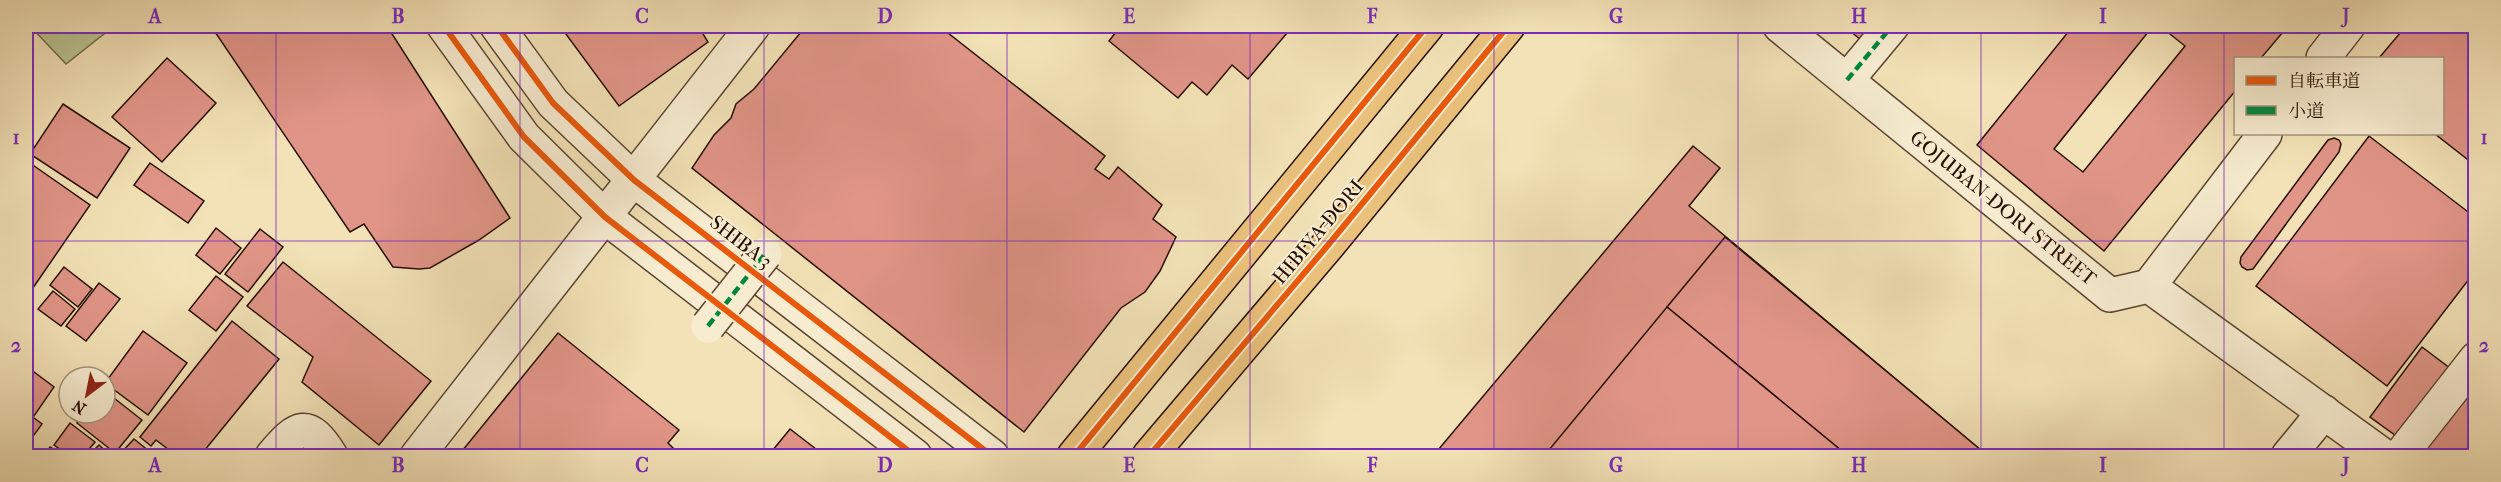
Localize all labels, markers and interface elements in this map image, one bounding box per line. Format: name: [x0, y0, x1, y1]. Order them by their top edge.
text: A: [147, 5, 163, 28]
text: B: [391, 5, 405, 28]
text: C: [635, 5, 649, 28]
text: D: [877, 5, 893, 28]
text: E: [1123, 5, 1135, 28]
text: F: [1366, 5, 1378, 28]
text: G: [1609, 5, 1623, 28]
text: H: [1851, 5, 1867, 28]
text: I: [2099, 5, 2107, 28]
text: J: [2340, 5, 2350, 28]
legend: [2234, 57, 2444, 135]
text: 自転車道: [2288, 71, 2360, 92]
text: 小道: [2288, 101, 2324, 122]
text: 1: [12, 126, 20, 149]
street label: GOJUBAN-DORI STREET: [1905, 126, 2101, 291]
text: 1: [2480, 126, 2488, 149]
street label: HIBIYA-DORI: [1268, 175, 1368, 289]
street label: SHIBA 3: [705, 211, 777, 273]
text: 2: [11, 334, 21, 357]
text: 2: [2479, 334, 2489, 357]
north arrow: [57, 365, 117, 425]
text: N: [68, 396, 89, 419]
text: A: [147, 454, 163, 477]
text: B: [391, 454, 405, 477]
text: C: [635, 454, 649, 477]
text: D: [877, 454, 893, 477]
text: E: [1123, 454, 1135, 477]
text: F: [1366, 454, 1378, 477]
text: G: [1609, 454, 1623, 477]
text: H: [1851, 454, 1867, 477]
text: I: [2099, 454, 2107, 477]
text: J: [2340, 454, 2350, 477]

